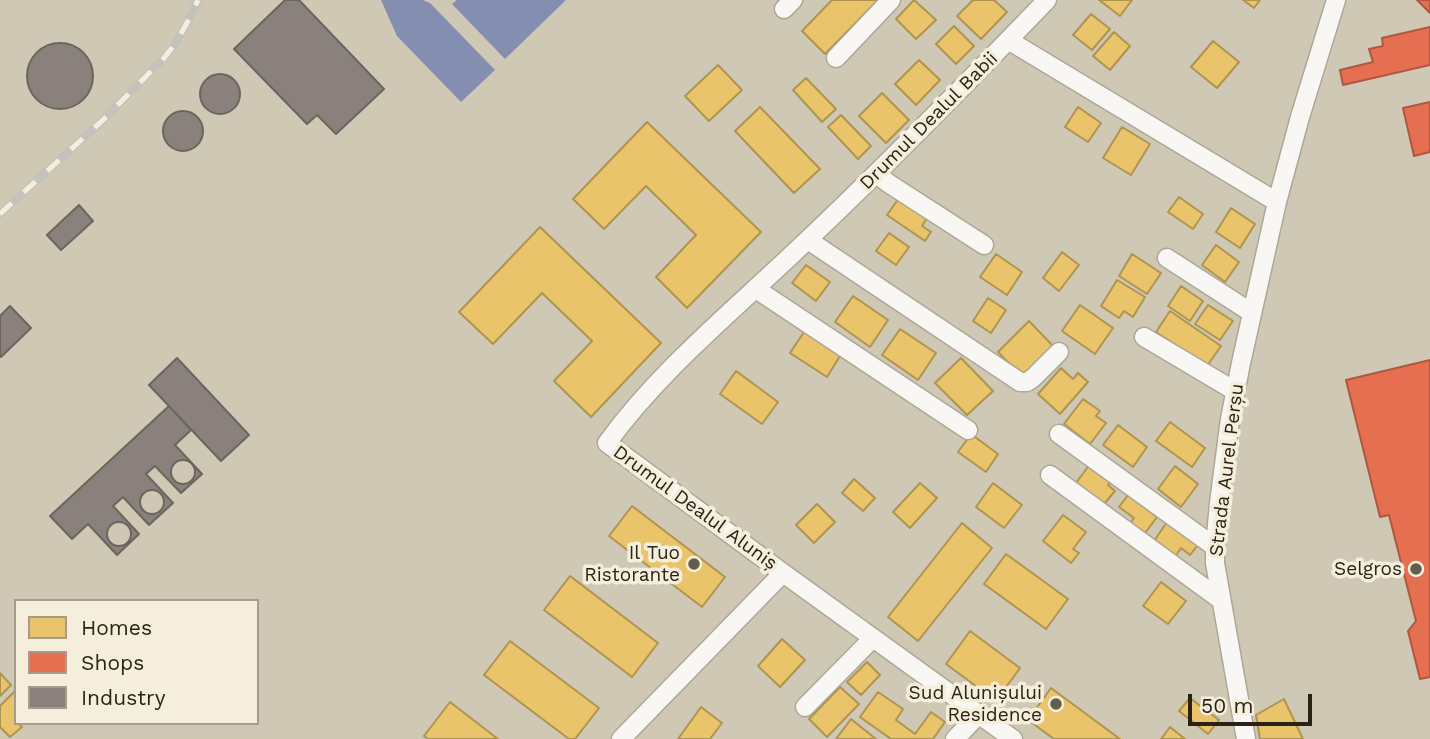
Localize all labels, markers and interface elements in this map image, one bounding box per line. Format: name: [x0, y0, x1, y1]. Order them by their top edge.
street label: Drumul Dealul Babii: [855, 47, 1003, 195]
street label: Strada Aurel Perșu: [1205, 382, 1249, 558]
street label: Drumul Dealul Aluniș: [608, 441, 782, 575]
place label: Il Tuo Ristorante: [584, 542, 680, 586]
marker: Il Tuo Ristorante: [686, 556, 702, 572]
place label: Selgros: [1334, 558, 1402, 580]
marker: Selgros: [1408, 561, 1424, 577]
legend: [14, 599, 259, 725]
text: Homes: [81, 615, 152, 640]
text: Shops: [81, 650, 144, 675]
scale bar: [1192, 680, 1316, 724]
place label: Sud Alunișului Residence: [909, 682, 1042, 726]
text: Industry: [81, 685, 166, 710]
text: 50 m: [1201, 693, 1253, 718]
marker: Sud Alunișului Residence: [1048, 696, 1064, 712]

